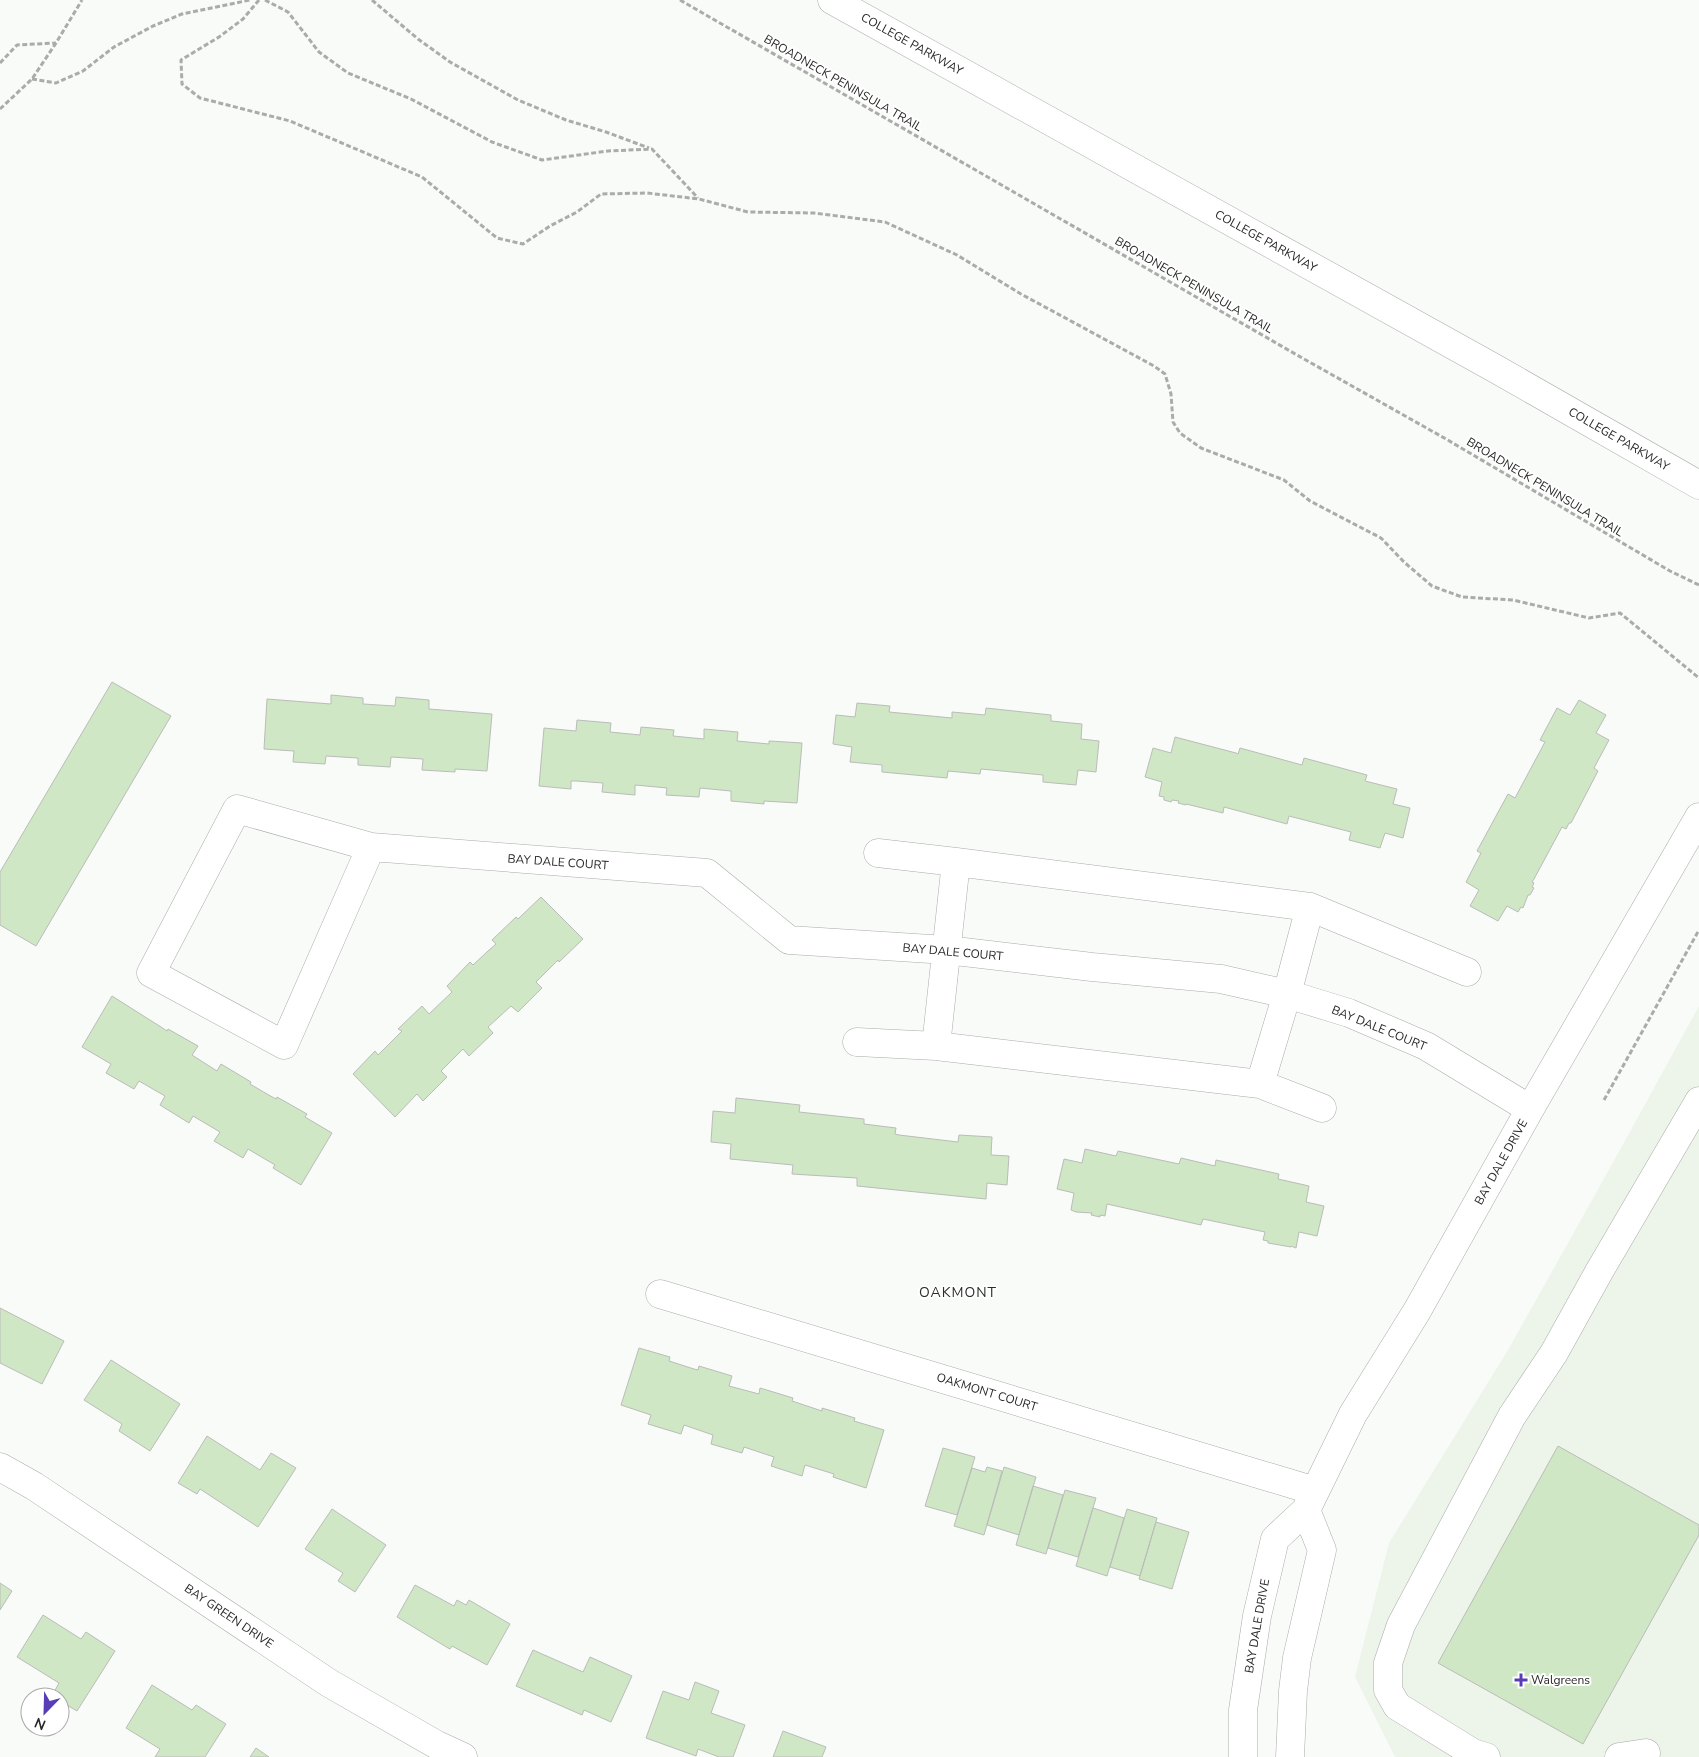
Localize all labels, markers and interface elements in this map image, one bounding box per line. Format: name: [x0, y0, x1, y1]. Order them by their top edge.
street label: COLLEGE PARKWAY: [858, 9, 967, 79]
street label: BROADNECK PENINSULA TRAIL: [761, 31, 926, 135]
street label: COLLEGE PARKWAY: [1212, 206, 1321, 276]
street label: BROADNECK PENINSULA TRAIL: [1112, 233, 1277, 337]
street label: COLLEGE PARKWAY: [1565, 403, 1673, 475]
street label: BROADNECK PENINSULA TRAIL: [1464, 434, 1627, 541]
street label: BAY DALE COURT: [507, 850, 610, 874]
street label: BAY DALE COURT: [902, 940, 1005, 964]
street label: BAY DALE COURT: [1329, 1002, 1430, 1055]
street label: BAY DALE DRIVE: [1471, 1116, 1531, 1208]
district label: OAKMONT: [919, 1283, 997, 1302]
street label: OAKMONT COURT: [935, 1369, 1040, 1415]
street label: BAY DALE DRIVE: [1241, 1578, 1273, 1674]
street label: BAY GREEN DRIVE: [181, 1580, 277, 1652]
place label: Walgreens: [1531, 1672, 1590, 1688]
marker: Walgreens: [1515, 1674, 1527, 1686]
north arrow: [20, 1687, 70, 1737]
text: N: [32, 1713, 49, 1734]

